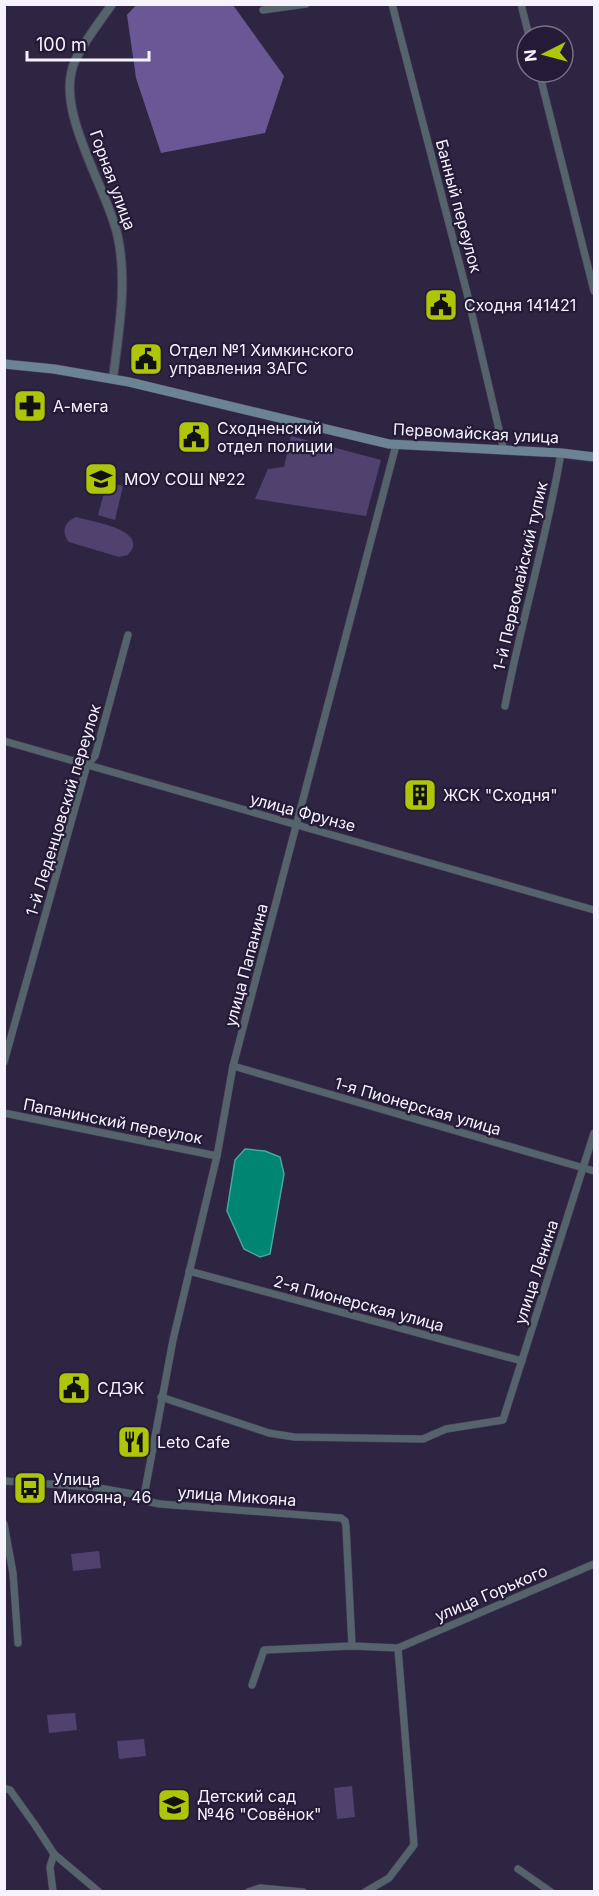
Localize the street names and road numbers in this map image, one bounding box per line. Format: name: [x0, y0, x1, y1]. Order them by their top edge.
street label: Горная улица: [86, 127, 140, 233]
street label: Банный переулок: [432, 137, 487, 275]
street label: Первомайская улица: [393, 419, 559, 447]
street label: 1-й Первомайский тупик: [488, 479, 552, 673]
street label: 1-й Леденцовский переулок: [21, 701, 105, 918]
street label: улица Фрунзе: [248, 788, 358, 836]
street label: улица Папанина: [220, 901, 272, 1029]
street label: 1-я Пионерская улица: [332, 1073, 504, 1139]
street label: Папанинский переулок: [22, 1094, 205, 1148]
street label: улица Ленина: [510, 1217, 562, 1327]
street label: 2-я Пионерская улица: [272, 1271, 446, 1335]
street label: улица Микояна: [177, 1482, 297, 1510]
street label: улица Горького: [432, 1560, 550, 1626]

